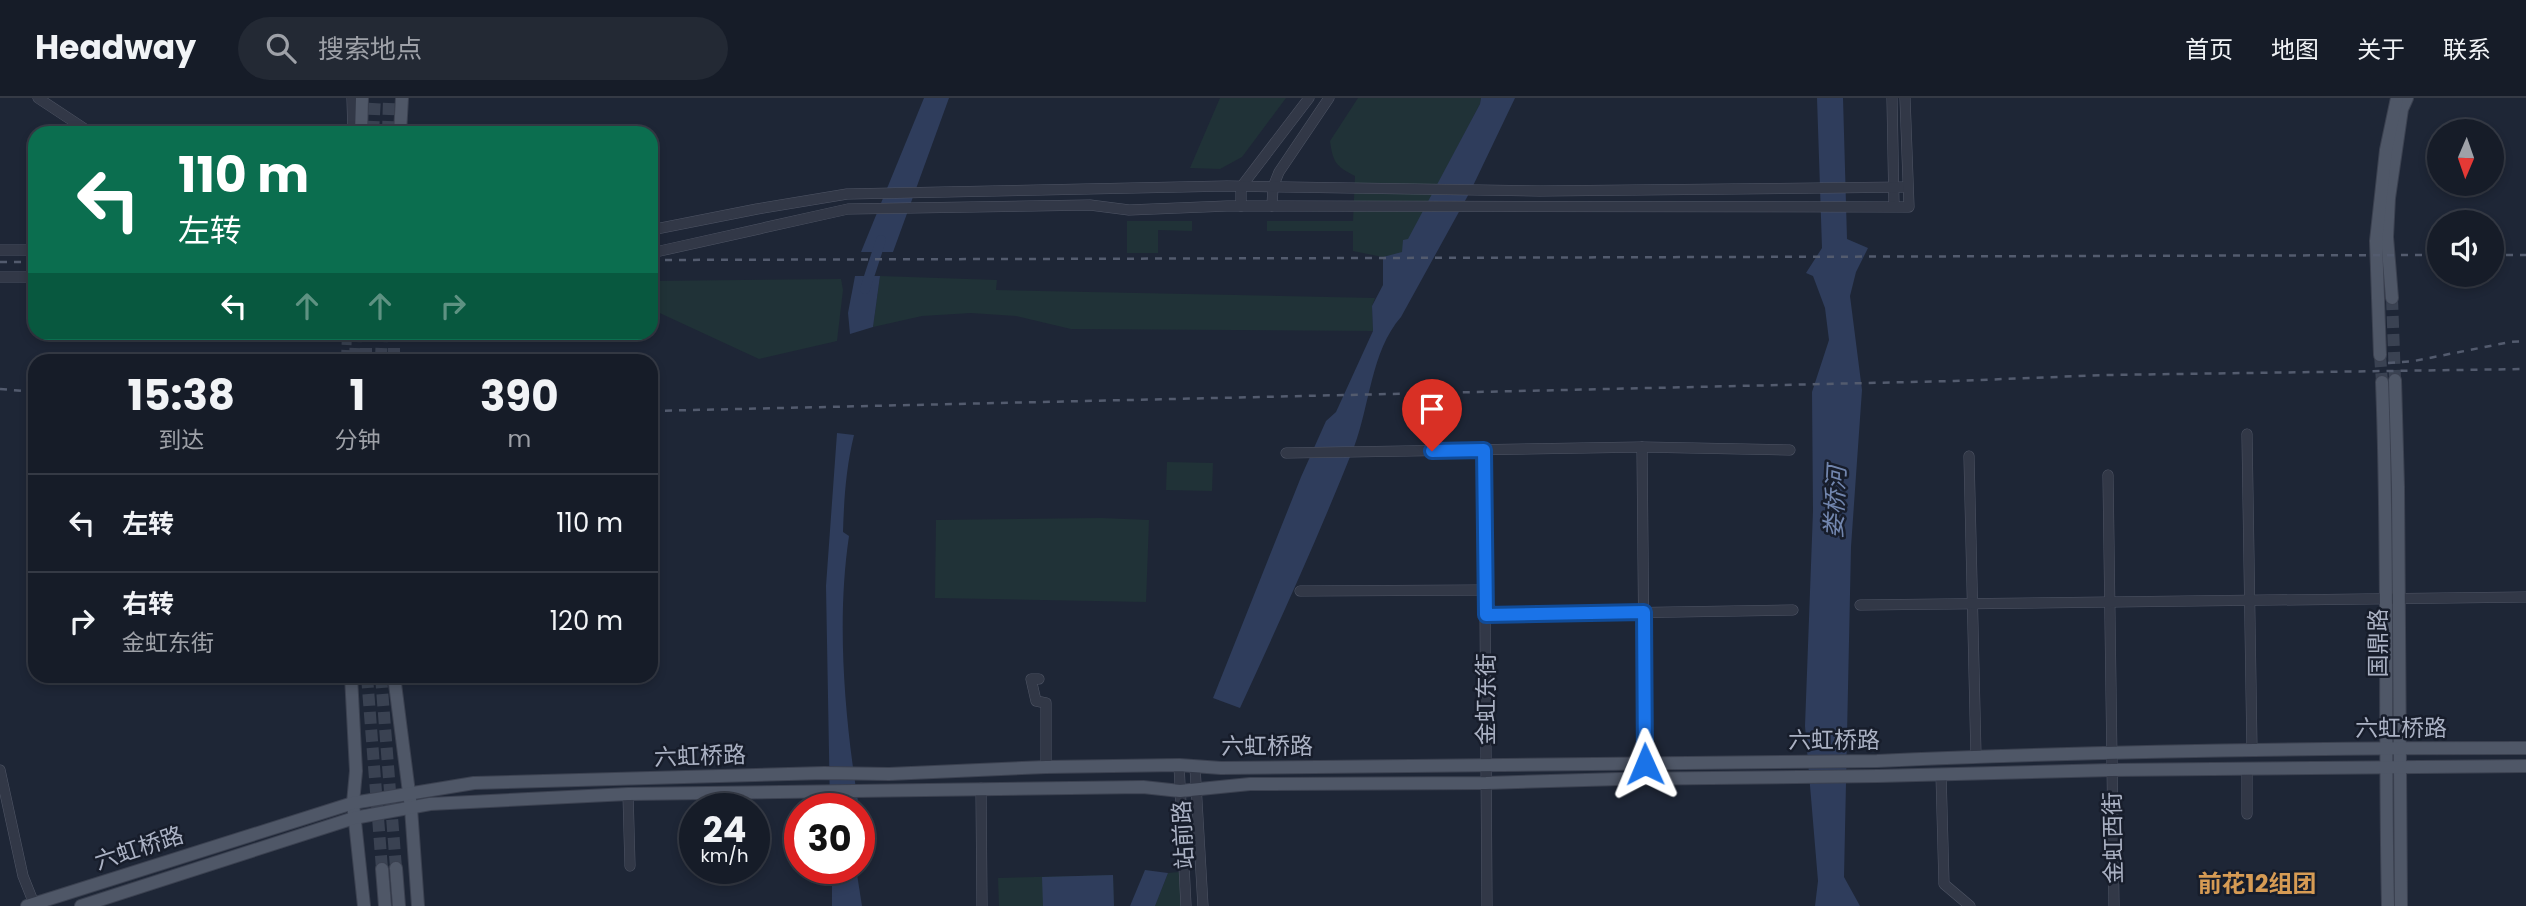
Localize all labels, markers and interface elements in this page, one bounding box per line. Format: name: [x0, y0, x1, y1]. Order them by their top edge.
search box: [238, 17, 728, 80]
text: Headway: [35, 24, 196, 71]
icon: search: [262, 29, 300, 67]
text: 搜索地点: [318, 31, 422, 67]
text: 首页: [2185, 33, 2233, 66]
text: 地图: [2271, 33, 2319, 66]
text: 关于: [2357, 33, 2405, 66]
text: 联系: [2443, 33, 2491, 66]
north arrow: [2427, 119, 2504, 196]
map controls: [2427, 119, 2504, 287]
text: 110 m: [178, 141, 309, 209]
icon: left: [63, 154, 154, 245]
text: 左转: [178, 208, 242, 253]
button: sound: [2427, 210, 2504, 287]
icon: left: [215, 287, 253, 325]
icon: ahead: [288, 287, 326, 325]
icon: ahead: [361, 287, 399, 325]
icon: right: [434, 287, 472, 325]
text: 15:38: [127, 366, 235, 425]
text: 1: [350, 366, 365, 425]
text: 390: [480, 367, 559, 426]
pin: [1402, 379, 1462, 451]
icon: arrive: [1413, 390, 1451, 428]
text: m: [507, 423, 531, 455]
text: 到达: [158, 424, 204, 456]
text: 分钟: [335, 424, 381, 456]
water label: 娄桥河: [1817, 461, 1854, 539]
icon: left: [63, 504, 101, 542]
text: 110 m: [556, 505, 623, 541]
text: 左转: [122, 506, 174, 542]
text: 右转: [122, 586, 174, 622]
icon: right: [63, 602, 101, 640]
text: 120 m: [550, 603, 623, 639]
street label: 国鼎路: [2362, 609, 2394, 678]
text: 金虹东街: [122, 627, 214, 659]
street label: 金虹东街: [1470, 653, 1502, 745]
street label: 六虹桥路: [2355, 712, 2447, 744]
street label: 六虹桥路: [1788, 724, 1880, 756]
position arrow: [1608, 727, 1682, 801]
street label: 六虹桥路: [1221, 730, 1313, 762]
street label: 六虹桥路: [653, 738, 747, 774]
street label: 金虹西街: [2096, 792, 2130, 884]
speed limit sign: 30: [784, 793, 875, 884]
street label: 站前路: [1165, 800, 1201, 870]
text: 24: [703, 805, 746, 854]
street label: 六虹桥路: [90, 819, 188, 877]
text: km/h: [701, 843, 748, 868]
district label: 前花12组团: [2198, 867, 2316, 900]

